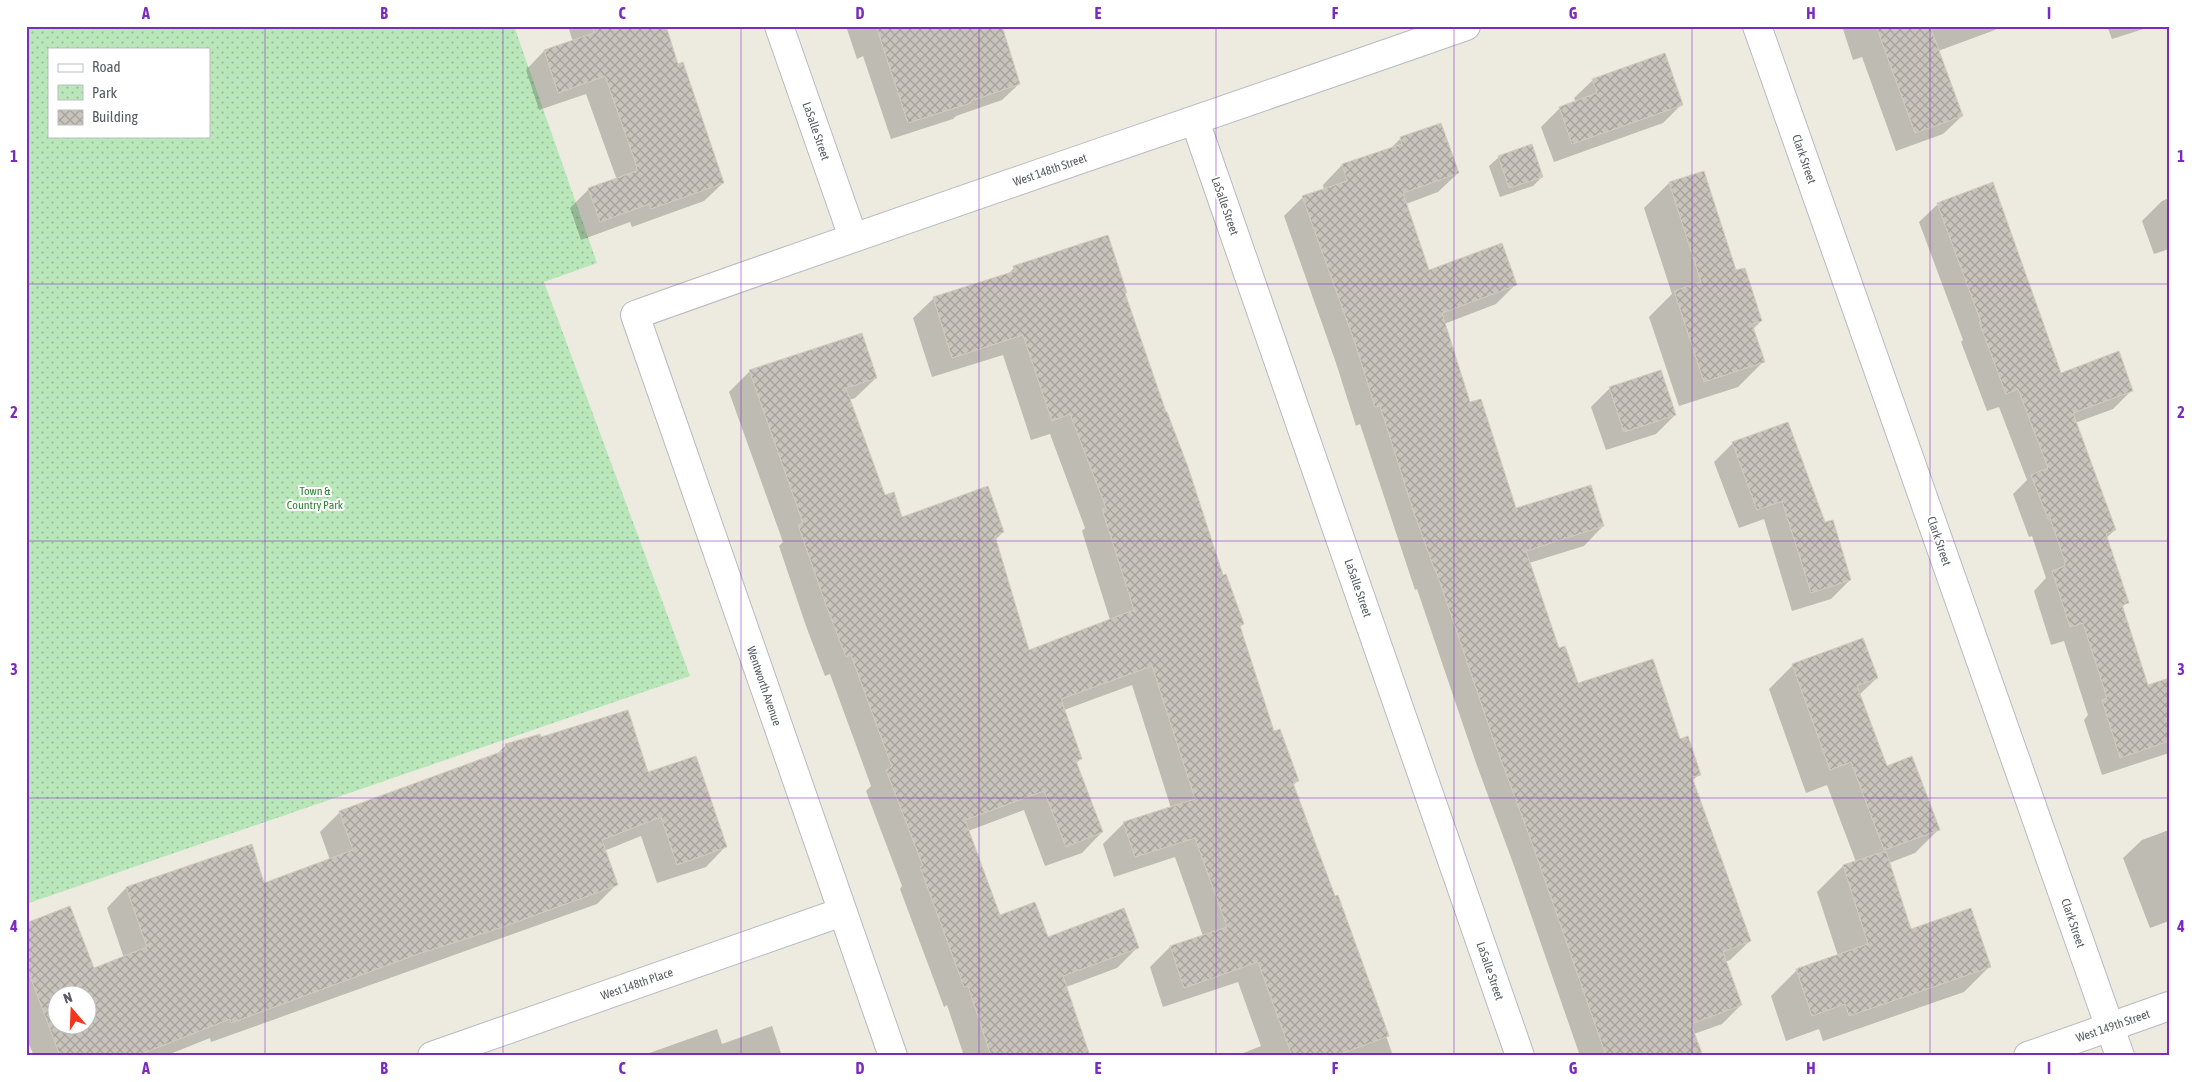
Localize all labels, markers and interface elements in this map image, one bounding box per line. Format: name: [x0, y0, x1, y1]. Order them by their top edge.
text: A: [141, 4, 150, 22]
text: B: [380, 4, 388, 22]
text: C: [618, 4, 626, 22]
text: D: [856, 4, 865, 22]
text: E: [1095, 4, 1102, 22]
text: F: [1332, 4, 1339, 22]
text: G: [1569, 4, 1578, 22]
text: H: [1806, 4, 1816, 22]
text: I: [2047, 4, 2051, 22]
legend: [48, 48, 210, 138]
text: Road: [92, 58, 121, 75]
text: Park: [92, 84, 117, 101]
street label: LaSalle Street: [800, 100, 833, 162]
text: Building: [92, 108, 138, 125]
street label: Clark Street: [1789, 133, 1819, 186]
text: 1: [10, 147, 18, 165]
text: 1: [2177, 147, 2185, 165]
street label: West 148th Street: [1011, 151, 1089, 189]
street label: LaSalle Street: [1209, 175, 1242, 237]
text: 2: [10, 403, 18, 421]
text: 2: [2177, 403, 2185, 421]
park label: Town & Country Park: [287, 484, 344, 512]
street label: Clark Street: [1924, 515, 1954, 568]
street label: LaSalle Street: [1342, 557, 1375, 619]
street label: Wentworth Avenue: [744, 644, 784, 728]
text: 3: [10, 660, 18, 678]
text: 3: [2177, 660, 2185, 678]
street label: Clark Street: [2058, 897, 2088, 950]
text: 4: [9, 917, 18, 935]
text: 4: [2176, 917, 2185, 935]
street label: LaSalle Street: [1474, 940, 1507, 1002]
street label: West 148th Place: [599, 965, 675, 1003]
north arrow: [48, 984, 98, 1034]
text: N: [61, 989, 74, 1007]
street label: West 149th Street: [2074, 1007, 2152, 1045]
text: A: [141, 1059, 150, 1077]
text: B: [380, 1059, 388, 1077]
text: C: [618, 1059, 626, 1077]
text: D: [856, 1059, 865, 1077]
text: E: [1095, 1059, 1102, 1077]
text: F: [1332, 1059, 1339, 1077]
text: G: [1569, 1059, 1578, 1077]
text: H: [1806, 1059, 1816, 1077]
text: I: [2047, 1059, 2051, 1077]

